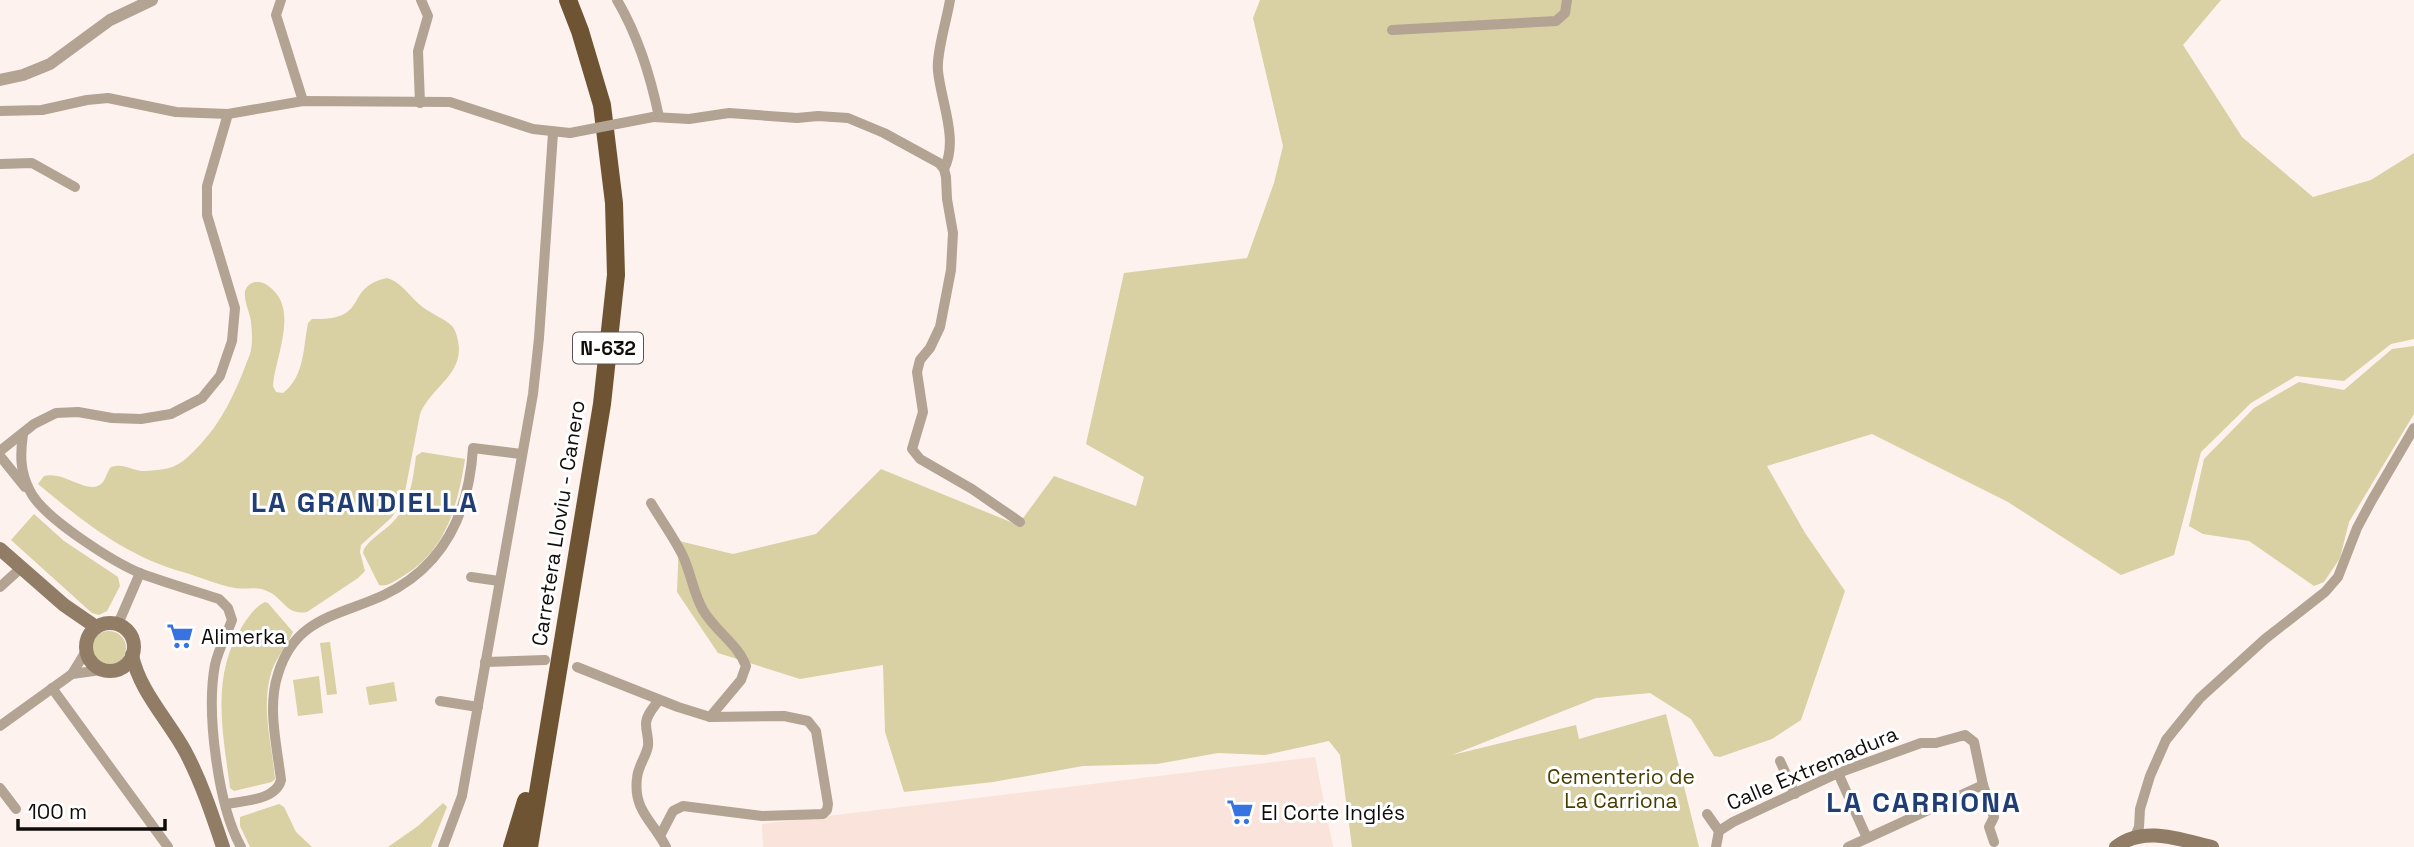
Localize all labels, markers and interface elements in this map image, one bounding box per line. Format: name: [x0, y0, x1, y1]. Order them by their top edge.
road number: N-632: [573, 332, 643, 364]
street label: Carretera Lloviu - Canero: [525, 398, 591, 648]
district label: LA GRANDIELLA: [251, 484, 479, 520]
supermarket icon: Alimerka: [165, 621, 195, 651]
place label: Alimerka: [201, 623, 286, 650]
street label: Calle Extremadura: [1722, 720, 1902, 816]
park label: Cementerio de La Carriona: [1547, 763, 1695, 814]
district label: LA CARRIONA: [1826, 784, 2022, 820]
scale bar: [18, 788, 164, 832]
supermarket icon: El Corte Inglés: [1225, 797, 1255, 827]
text: 100 m: [28, 798, 87, 825]
place label: El Corte Inglés: [1261, 799, 1405, 826]

